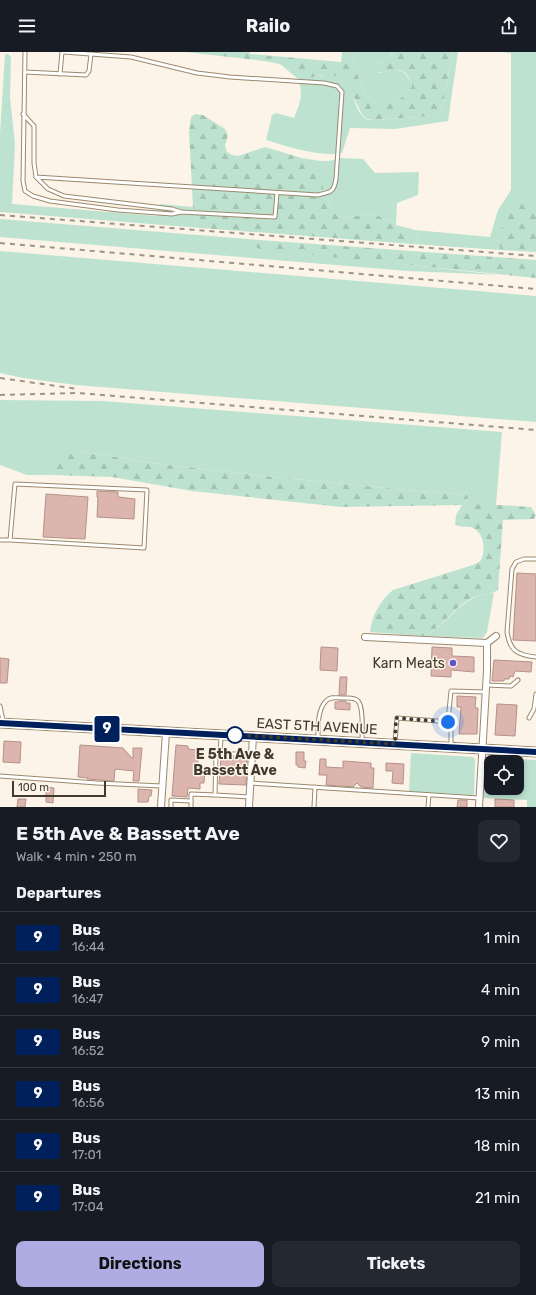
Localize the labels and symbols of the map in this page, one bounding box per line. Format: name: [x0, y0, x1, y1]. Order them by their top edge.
place label: Karn Meats: [372, 655, 445, 672]
marker: Karn Meats: [448, 658, 458, 668]
your location: [438, 712, 458, 732]
street label: EAST 5TH AVENUE: [256, 715, 378, 738]
line badge: 9: [94, 716, 120, 742]
marker: E 5th Ave & Bassett Ave: [226, 726, 244, 744]
place label: E 5th Ave & Bassett Ave: [193, 746, 277, 779]
scale bar: [12, 779, 106, 798]

